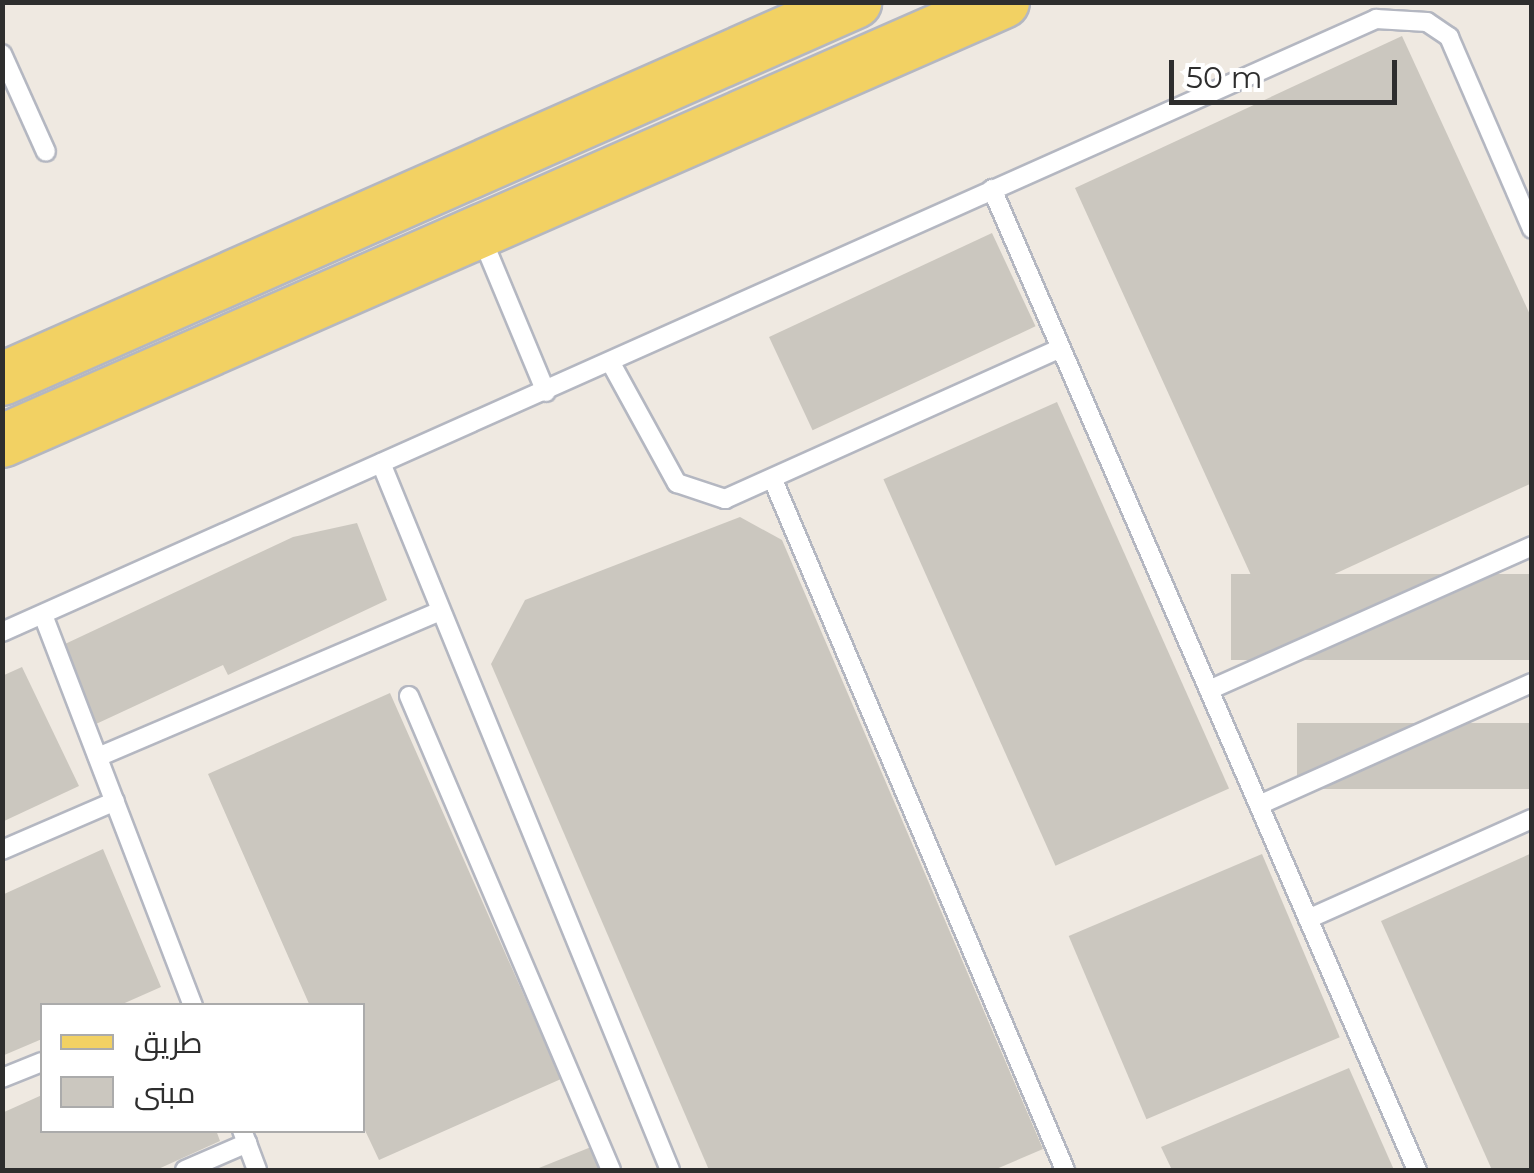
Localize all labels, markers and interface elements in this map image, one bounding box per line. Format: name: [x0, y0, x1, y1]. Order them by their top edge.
scale bar: [1174, 40, 1402, 102]
text: 50 m: [1186, 59, 1263, 96]
legend: [40, 1003, 365, 1133]
text: طريق: [134, 1024, 203, 1061]
text: مبنى: [134, 1074, 195, 1111]

